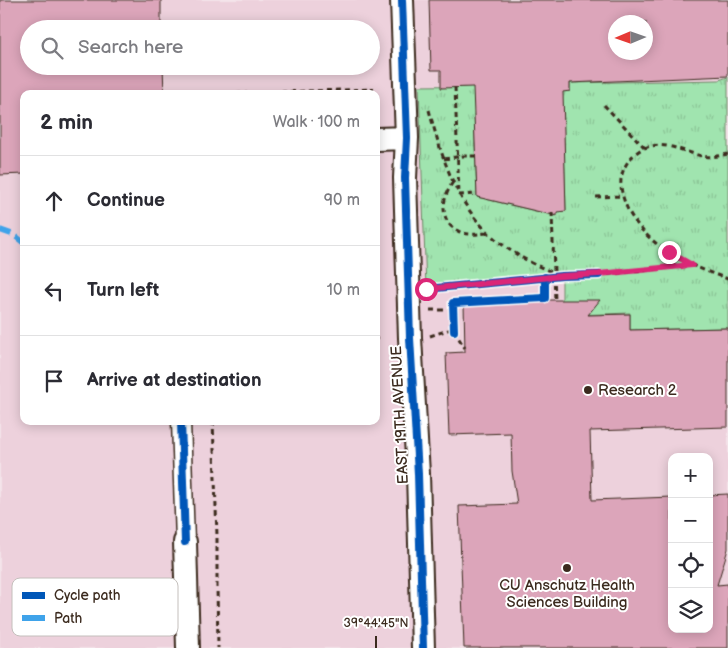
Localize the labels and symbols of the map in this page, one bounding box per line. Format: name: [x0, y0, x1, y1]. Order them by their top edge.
north arrow: [608, 15, 653, 60]
route end: [658, 241, 681, 264]
route start: [415, 278, 438, 301]
street label: EAST 19TH AVENUE: [387, 345, 413, 485]
place label: Research 2: [598, 381, 677, 400]
marker: Research 2: [582, 384, 594, 396]
marker: CU Anschutz Health Sciences Building: [561, 562, 573, 574]
place label: CU Anschutz Health Sciences Building: [499, 576, 635, 612]
legend: [12, 578, 178, 636]
text: Cycle path: [54, 587, 121, 604]
text: Path: [54, 610, 82, 627]
text: 39°44'45"N: [344, 616, 408, 631]

